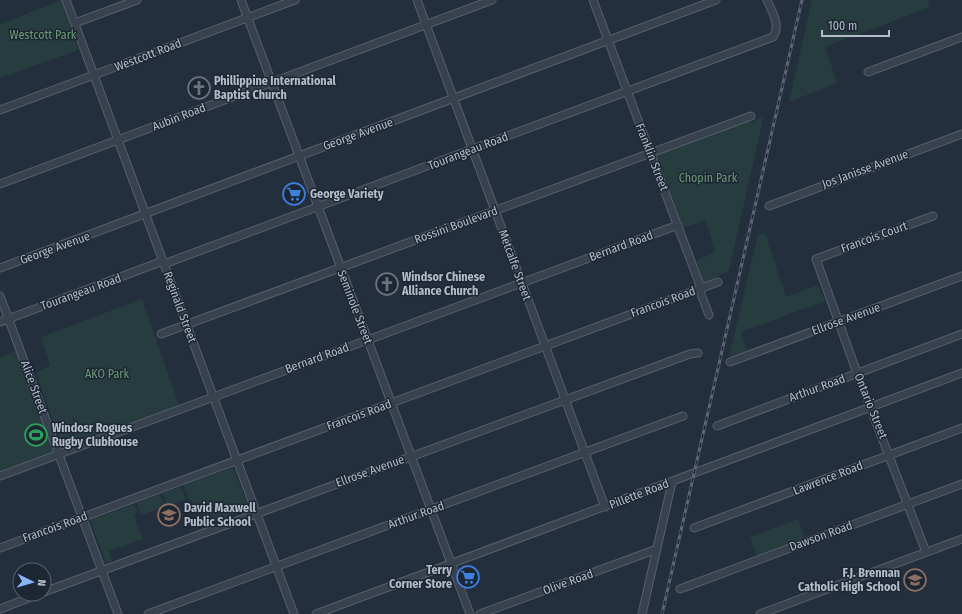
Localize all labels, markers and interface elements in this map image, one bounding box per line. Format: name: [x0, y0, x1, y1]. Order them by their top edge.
scale bar: [822, 12, 889, 38]
text: 100 m: [828, 19, 857, 33]
park label: Westcott Park: [10, 28, 77, 42]
street label: Westcott Road: [113, 36, 183, 74]
place label: Phillippine International Baptist Church: [214, 74, 336, 102]
church icon: Phillippine International Baptist Church: [186, 75, 212, 101]
street label: Aubin Road: [150, 100, 208, 134]
street label: George Avenue: [321, 115, 395, 153]
street label: Franklin Street: [633, 121, 671, 193]
street label: Tourangeau Road: [426, 129, 510, 173]
street label: Jos Janisse Avenue: [820, 147, 910, 191]
park label: Chopin Park: [679, 171, 738, 185]
supermarket icon: George Variety: [281, 181, 307, 207]
place label: George Variety: [310, 187, 384, 201]
street label: Rossini Boulevard: [413, 203, 499, 247]
street label: Francois Court: [839, 218, 909, 255]
street label: Metcalfe Street: [496, 228, 534, 302]
street label: Bernard Road: [587, 228, 655, 264]
street label: George Avenue: [18, 229, 92, 267]
street label: Seminole Street: [334, 268, 376, 346]
street label: Reginald Street: [161, 269, 199, 345]
place label: Windsor Chinese Alliance Church: [401, 270, 485, 298]
street label: Tourangeau Road: [39, 271, 123, 313]
church icon: Windsor Chinese Alliance Church: [374, 271, 400, 297]
street label: Francois Road: [629, 284, 697, 320]
street label: Ellrose Avenue: [810, 300, 882, 338]
street label: Bernard Road: [283, 340, 351, 376]
street label: Alice Street: [18, 358, 50, 416]
park label: AKO Park: [85, 367, 129, 381]
street label: Arthur Road: [787, 371, 847, 405]
street label: Ontario Street: [852, 371, 891, 441]
street label: Francois Road: [325, 397, 393, 433]
place label: Windosr Rogues Rugby Clubhouse: [52, 421, 138, 449]
sports icon: Windosr Rogues Rugby Clubhouse: [23, 422, 49, 448]
street label: Ellrose Avenue: [334, 452, 406, 490]
street label: Lawrence Road: [791, 458, 865, 498]
street label: Pillette Road: [607, 476, 671, 512]
street label: Arthur Road: [386, 498, 446, 532]
place label: David Maxwell Public School: [184, 501, 256, 529]
school or university icon: David Maxwell Public School: [156, 502, 182, 528]
street label: Francois Road: [21, 509, 89, 545]
street label: Dawson Road: [788, 518, 854, 554]
north arrow: [12, 562, 52, 602]
place label: Terry Corner Store: [389, 563, 452, 591]
supermarket icon: Terry Corner Store: [455, 564, 481, 590]
street label: Olive Road: [541, 566, 595, 598]
place label: F.J. Brennan Catholic High School: [798, 566, 901, 594]
school or university icon: F.J. Brennan Catholic High School: [902, 567, 928, 593]
text: N: [35, 579, 48, 587]

